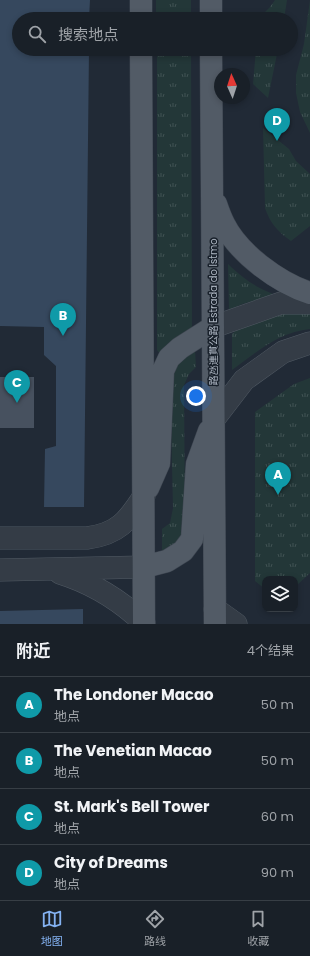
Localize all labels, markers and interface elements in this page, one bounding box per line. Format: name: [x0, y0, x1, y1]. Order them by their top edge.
search box: [12, 12, 298, 56]
icon: search: [26, 23, 48, 45]
text: 搜索地点: [58, 24, 118, 45]
north arrow: [214, 68, 250, 104]
pin: D: [264, 108, 290, 141]
street label: 路氹連貫公路 Estrada do Istmo: [206, 238, 221, 386]
pin: B: [50, 303, 76, 336]
pin: C: [4, 370, 30, 403]
your location: [186, 386, 206, 406]
pin: A: [265, 462, 291, 495]
map controls: [262, 576, 298, 612]
button: layers: [262, 576, 298, 612]
text: 附近: [16, 639, 50, 663]
text: 4个结果: [247, 641, 294, 660]
text: The Londoner Macao: [54, 684, 214, 705]
text: A: [24, 695, 34, 714]
text: 50 m: [261, 695, 294, 714]
text: 地点: [54, 707, 80, 726]
text: The Venetian Macao: [54, 740, 212, 761]
text: B: [25, 751, 33, 770]
text: 50 m: [261, 751, 294, 770]
text: 地点: [54, 763, 80, 782]
text: St. Mark's Bell Tower: [54, 796, 209, 817]
text: C: [24, 807, 34, 826]
text: 60 m: [261, 807, 294, 826]
text: 地点: [54, 819, 80, 838]
text: City of Dreams: [54, 852, 168, 873]
text: D: [24, 863, 34, 882]
text: 90 m: [261, 863, 294, 882]
text: 地点: [54, 875, 80, 894]
tab: 地图: [41, 908, 63, 950]
tab: 路线: [144, 908, 166, 950]
tab: 收藏: [247, 908, 269, 950]

